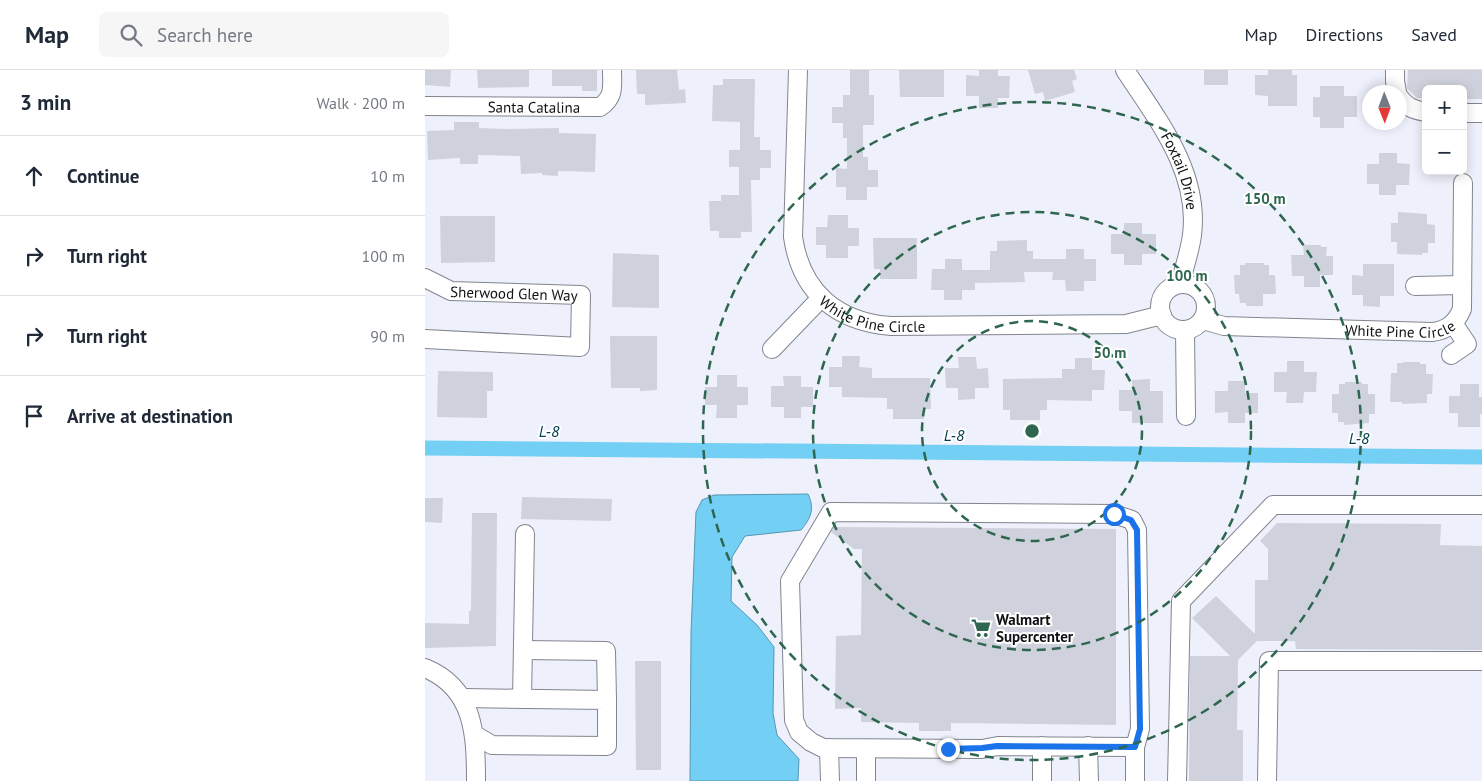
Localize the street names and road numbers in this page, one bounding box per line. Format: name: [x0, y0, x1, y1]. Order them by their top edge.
street label: Santa Catalina: [488, 97, 580, 116]
street label: Foxtail Drive: [1158, 128, 1202, 211]
street label: Sherwood Glen Way: [450, 281, 578, 304]
street label: White Pine Circle: [816, 291, 925, 336]
street label: White Pine Circle: [1345, 316, 1459, 342]

